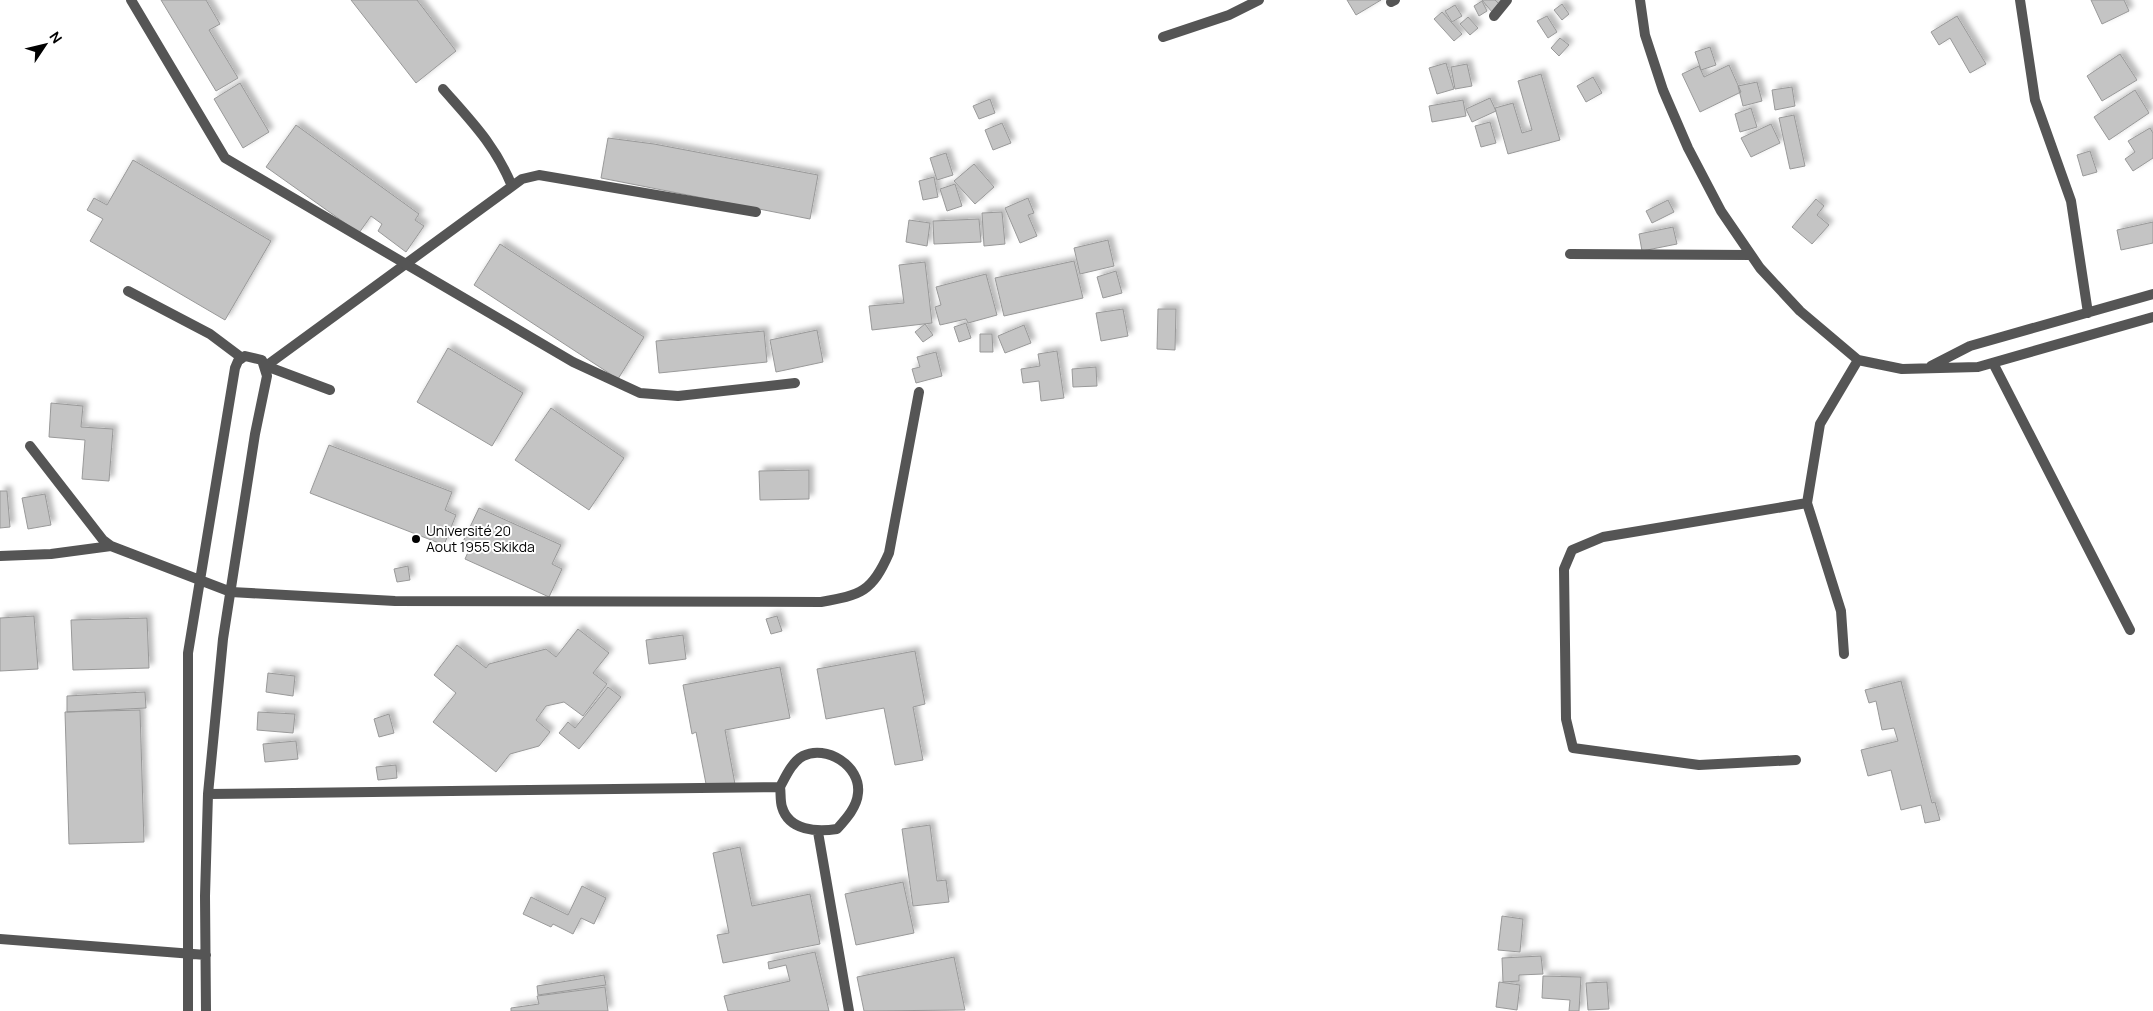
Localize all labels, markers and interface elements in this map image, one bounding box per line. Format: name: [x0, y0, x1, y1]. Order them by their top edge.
north arrow: [20, 20, 70, 70]
text: N: [45, 28, 67, 47]
place label: Université 20 Aout 1955 Skikda: [426, 521, 535, 556]
marker: Université 20 Aout 1955 Skikda: [410, 533, 422, 545]

